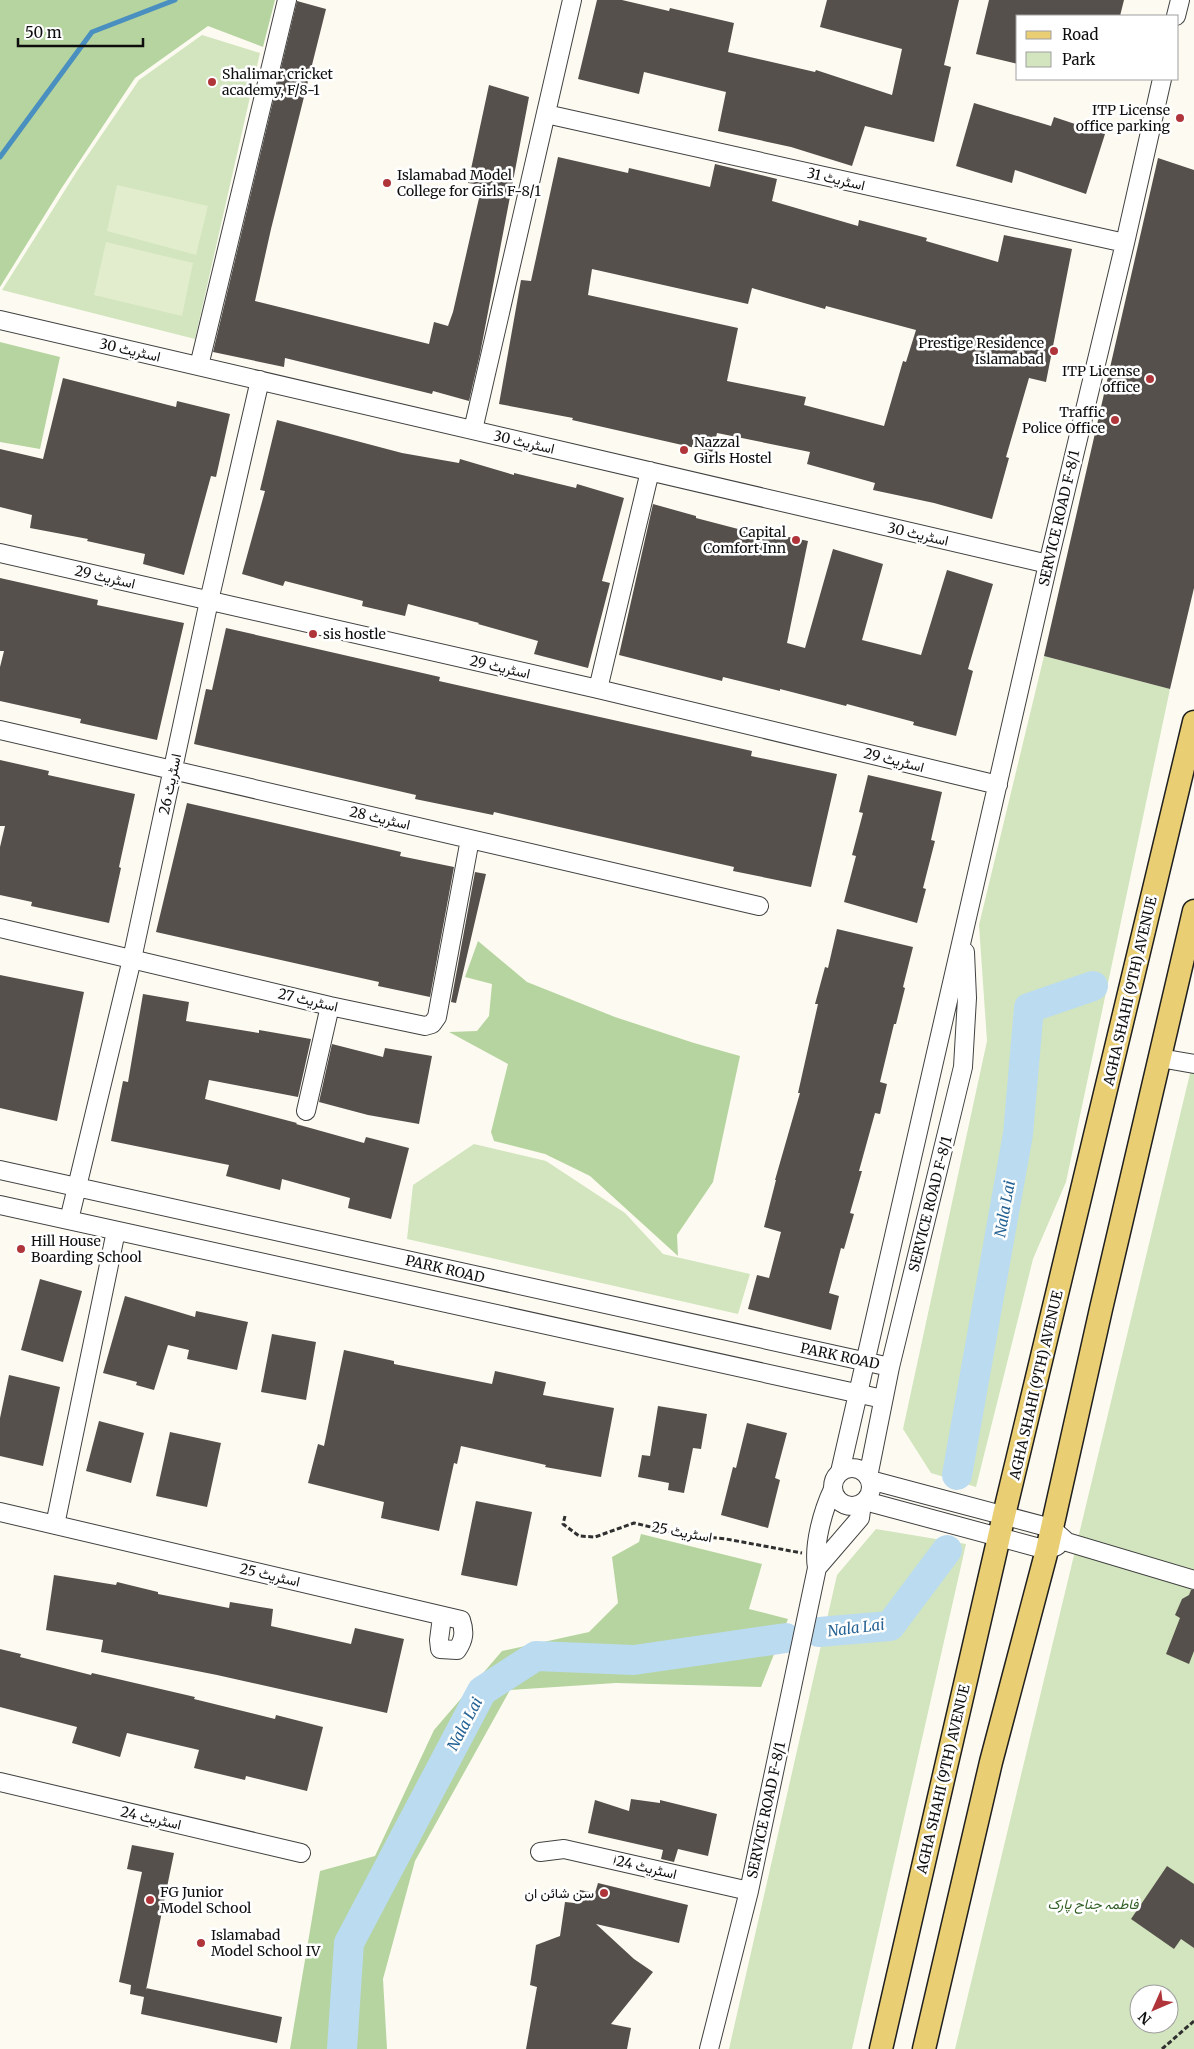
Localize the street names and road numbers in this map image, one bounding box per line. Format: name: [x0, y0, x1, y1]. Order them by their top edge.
street label: اسٹریٹ 31: [805, 164, 867, 194]
street label: اسٹریٹ 30: [98, 334, 162, 366]
street label: اسٹریٹ 30: [492, 426, 556, 458]
street label: SERVICE ROAD F-8/1: [1035, 448, 1083, 588]
street label: اسٹریٹ 30: [886, 518, 950, 550]
street label: اسٹریٹ 29: [73, 561, 137, 593]
street label: اسٹریٹ 29: [468, 651, 532, 683]
street label: اسٹریٹ 29: [862, 744, 926, 776]
street label: اسٹریٹ 26: [155, 752, 185, 816]
street label: اسٹریٹ 28: [348, 802, 412, 834]
street label: AGHA SHAHI (9TH) AVENUE: [1099, 895, 1161, 1088]
street label: اسٹریٹ 27: [276, 984, 340, 1016]
street label: SERVICE ROAD F-8/1: [904, 1134, 956, 1274]
street label: PARK ROAD: [404, 1251, 487, 1287]
street label: AGHA SHAHI (9TH) AVENUE: [1005, 1289, 1067, 1482]
street label: PARK ROAD: [799, 1339, 882, 1373]
street label: اسٹریٹ 25: [650, 1518, 714, 1546]
street label: اسٹریٹ 25: [238, 1559, 302, 1591]
street label: AGHA SHAHI (9TH) AVENUE: [912, 1683, 974, 1876]
street label: SERVICE ROAD F-8/1: [743, 1740, 789, 1880]
street label: اسٹریٹ 24: [119, 1802, 183, 1834]
street label: اسٹریٹ 24ا: [611, 1851, 679, 1883]

